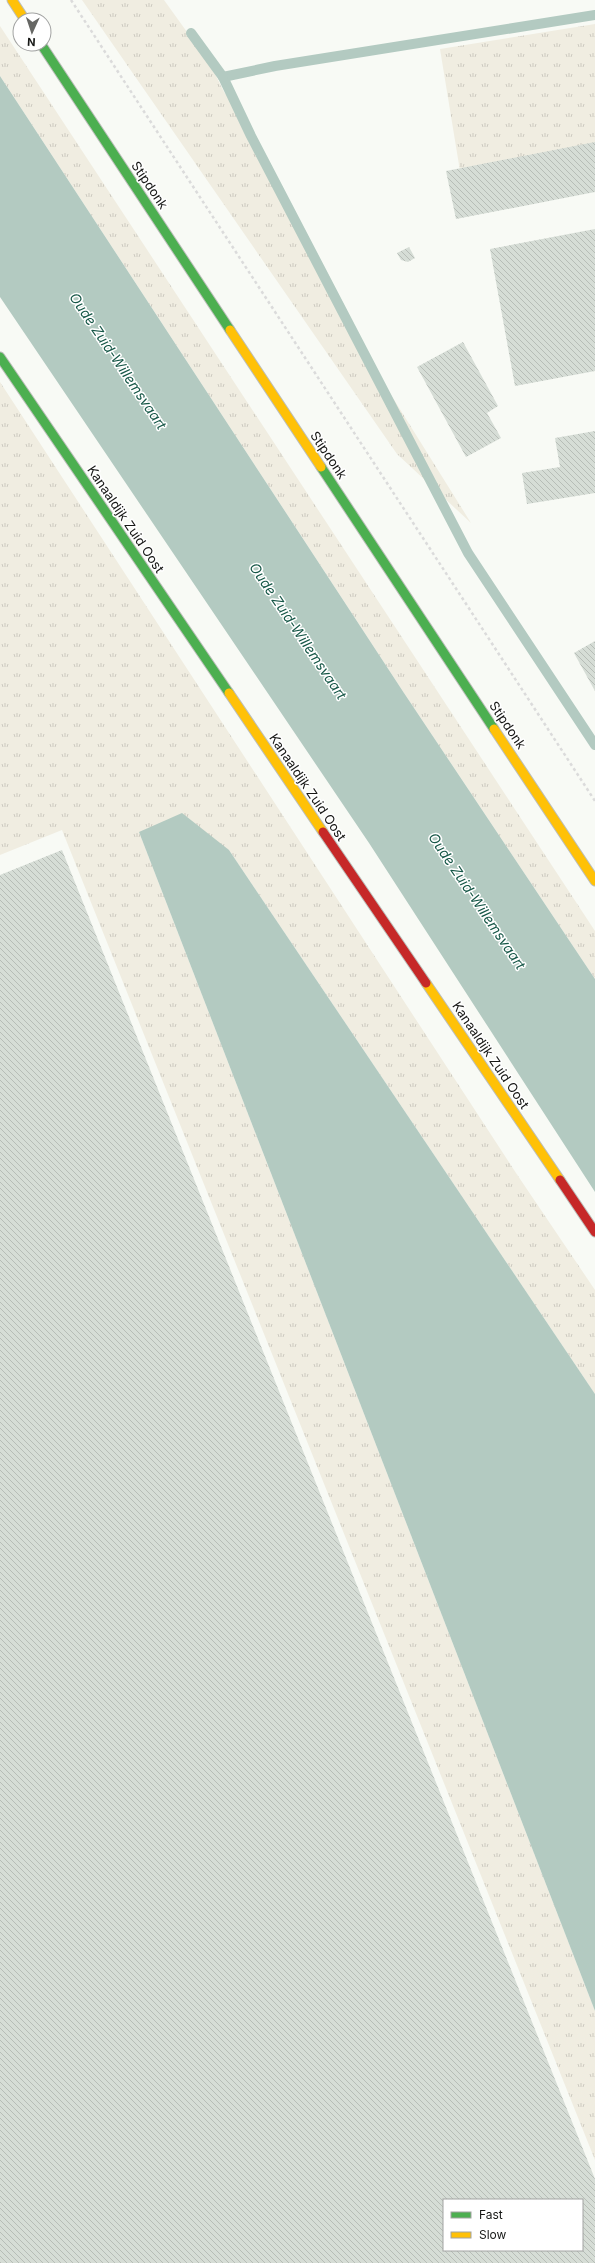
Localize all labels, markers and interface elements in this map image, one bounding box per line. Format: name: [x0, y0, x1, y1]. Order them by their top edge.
north arrow: [12, 12, 52, 52]
text: N: [27, 35, 36, 49]
street label: Stipdonk: [128, 158, 172, 212]
water label: Oude Zuid-Willemsvaart: [66, 289, 171, 433]
street label: Stipdonk: [307, 428, 351, 482]
street label: Kanaaldijk Zuid Oost: [84, 462, 168, 576]
water label: Oude Zuid-Willemsvaart: [246, 559, 351, 703]
street label: Stipdonk: [486, 698, 530, 752]
street label: Kanaaldijk Zuid Oost: [266, 730, 350, 844]
water label: Oude Zuid-Willemsvaart: [425, 829, 530, 973]
street label: Kanaaldijk Zuid Oost: [449, 998, 533, 1112]
legend: [443, 2199, 583, 2251]
text: Fast: [479, 2207, 503, 2222]
text: Slow: [479, 2227, 507, 2242]

